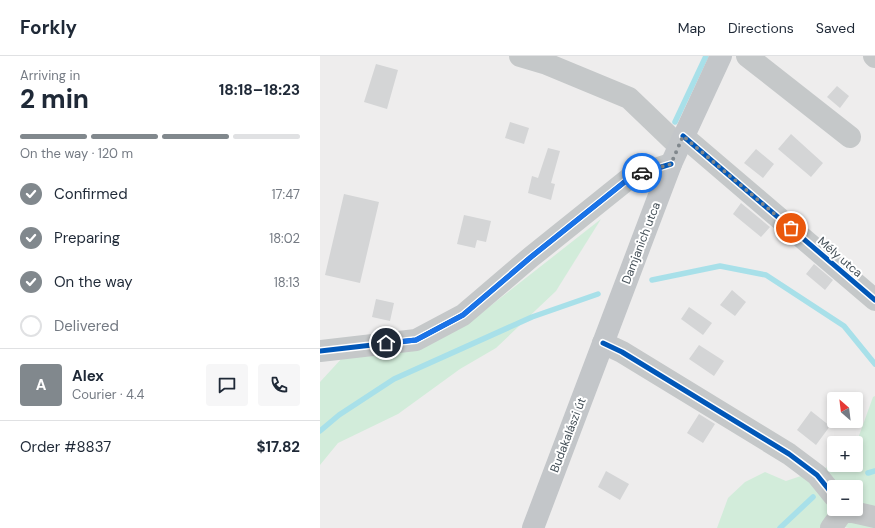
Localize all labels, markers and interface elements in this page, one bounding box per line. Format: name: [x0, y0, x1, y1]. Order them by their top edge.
text: Forkly: [20, 15, 77, 40]
text: Map: [678, 19, 706, 37]
text: Directions: [728, 19, 794, 37]
text: Saved: [816, 19, 855, 37]
text: Arriving in: [20, 67, 80, 84]
text: 18:18–18:23: [219, 80, 300, 100]
text: 2 min: [20, 82, 89, 116]
text: On the way · 120 m: [20, 145, 133, 162]
courier: [622, 153, 662, 193]
icon: car: [631, 162, 653, 184]
icon: check: [20, 183, 42, 205]
text: Confirmed: [54, 184, 128, 204]
text: 17:47: [272, 186, 300, 203]
street label: Damjanich utca: [618, 200, 664, 286]
pin: [774, 211, 808, 245]
icon: bag: [780, 217, 802, 239]
icon: check: [20, 227, 42, 249]
text: Preparing: [54, 228, 120, 248]
text: 18:02: [269, 230, 300, 247]
street label: Mély utca: [814, 233, 866, 281]
icon: check: [20, 271, 42, 293]
text: On the way: [54, 272, 133, 292]
text: 18:13: [274, 274, 300, 291]
text: Delivered: [54, 316, 119, 336]
pin: [369, 326, 403, 360]
icon: home: [375, 332, 397, 354]
button: chat: [206, 364, 248, 406]
button: phone: [258, 364, 300, 406]
text: Alex: [72, 366, 104, 386]
text: A: [36, 375, 46, 395]
text: Courier · 4.4: [72, 386, 144, 403]
north arrow: [827, 392, 863, 428]
map controls: [827, 392, 863, 516]
street label: Budakalászi út: [546, 395, 590, 475]
button: +: [827, 436, 863, 472]
text: Order #8837: [20, 437, 111, 457]
text: $17.82: [257, 437, 300, 457]
button: −: [827, 480, 863, 516]

